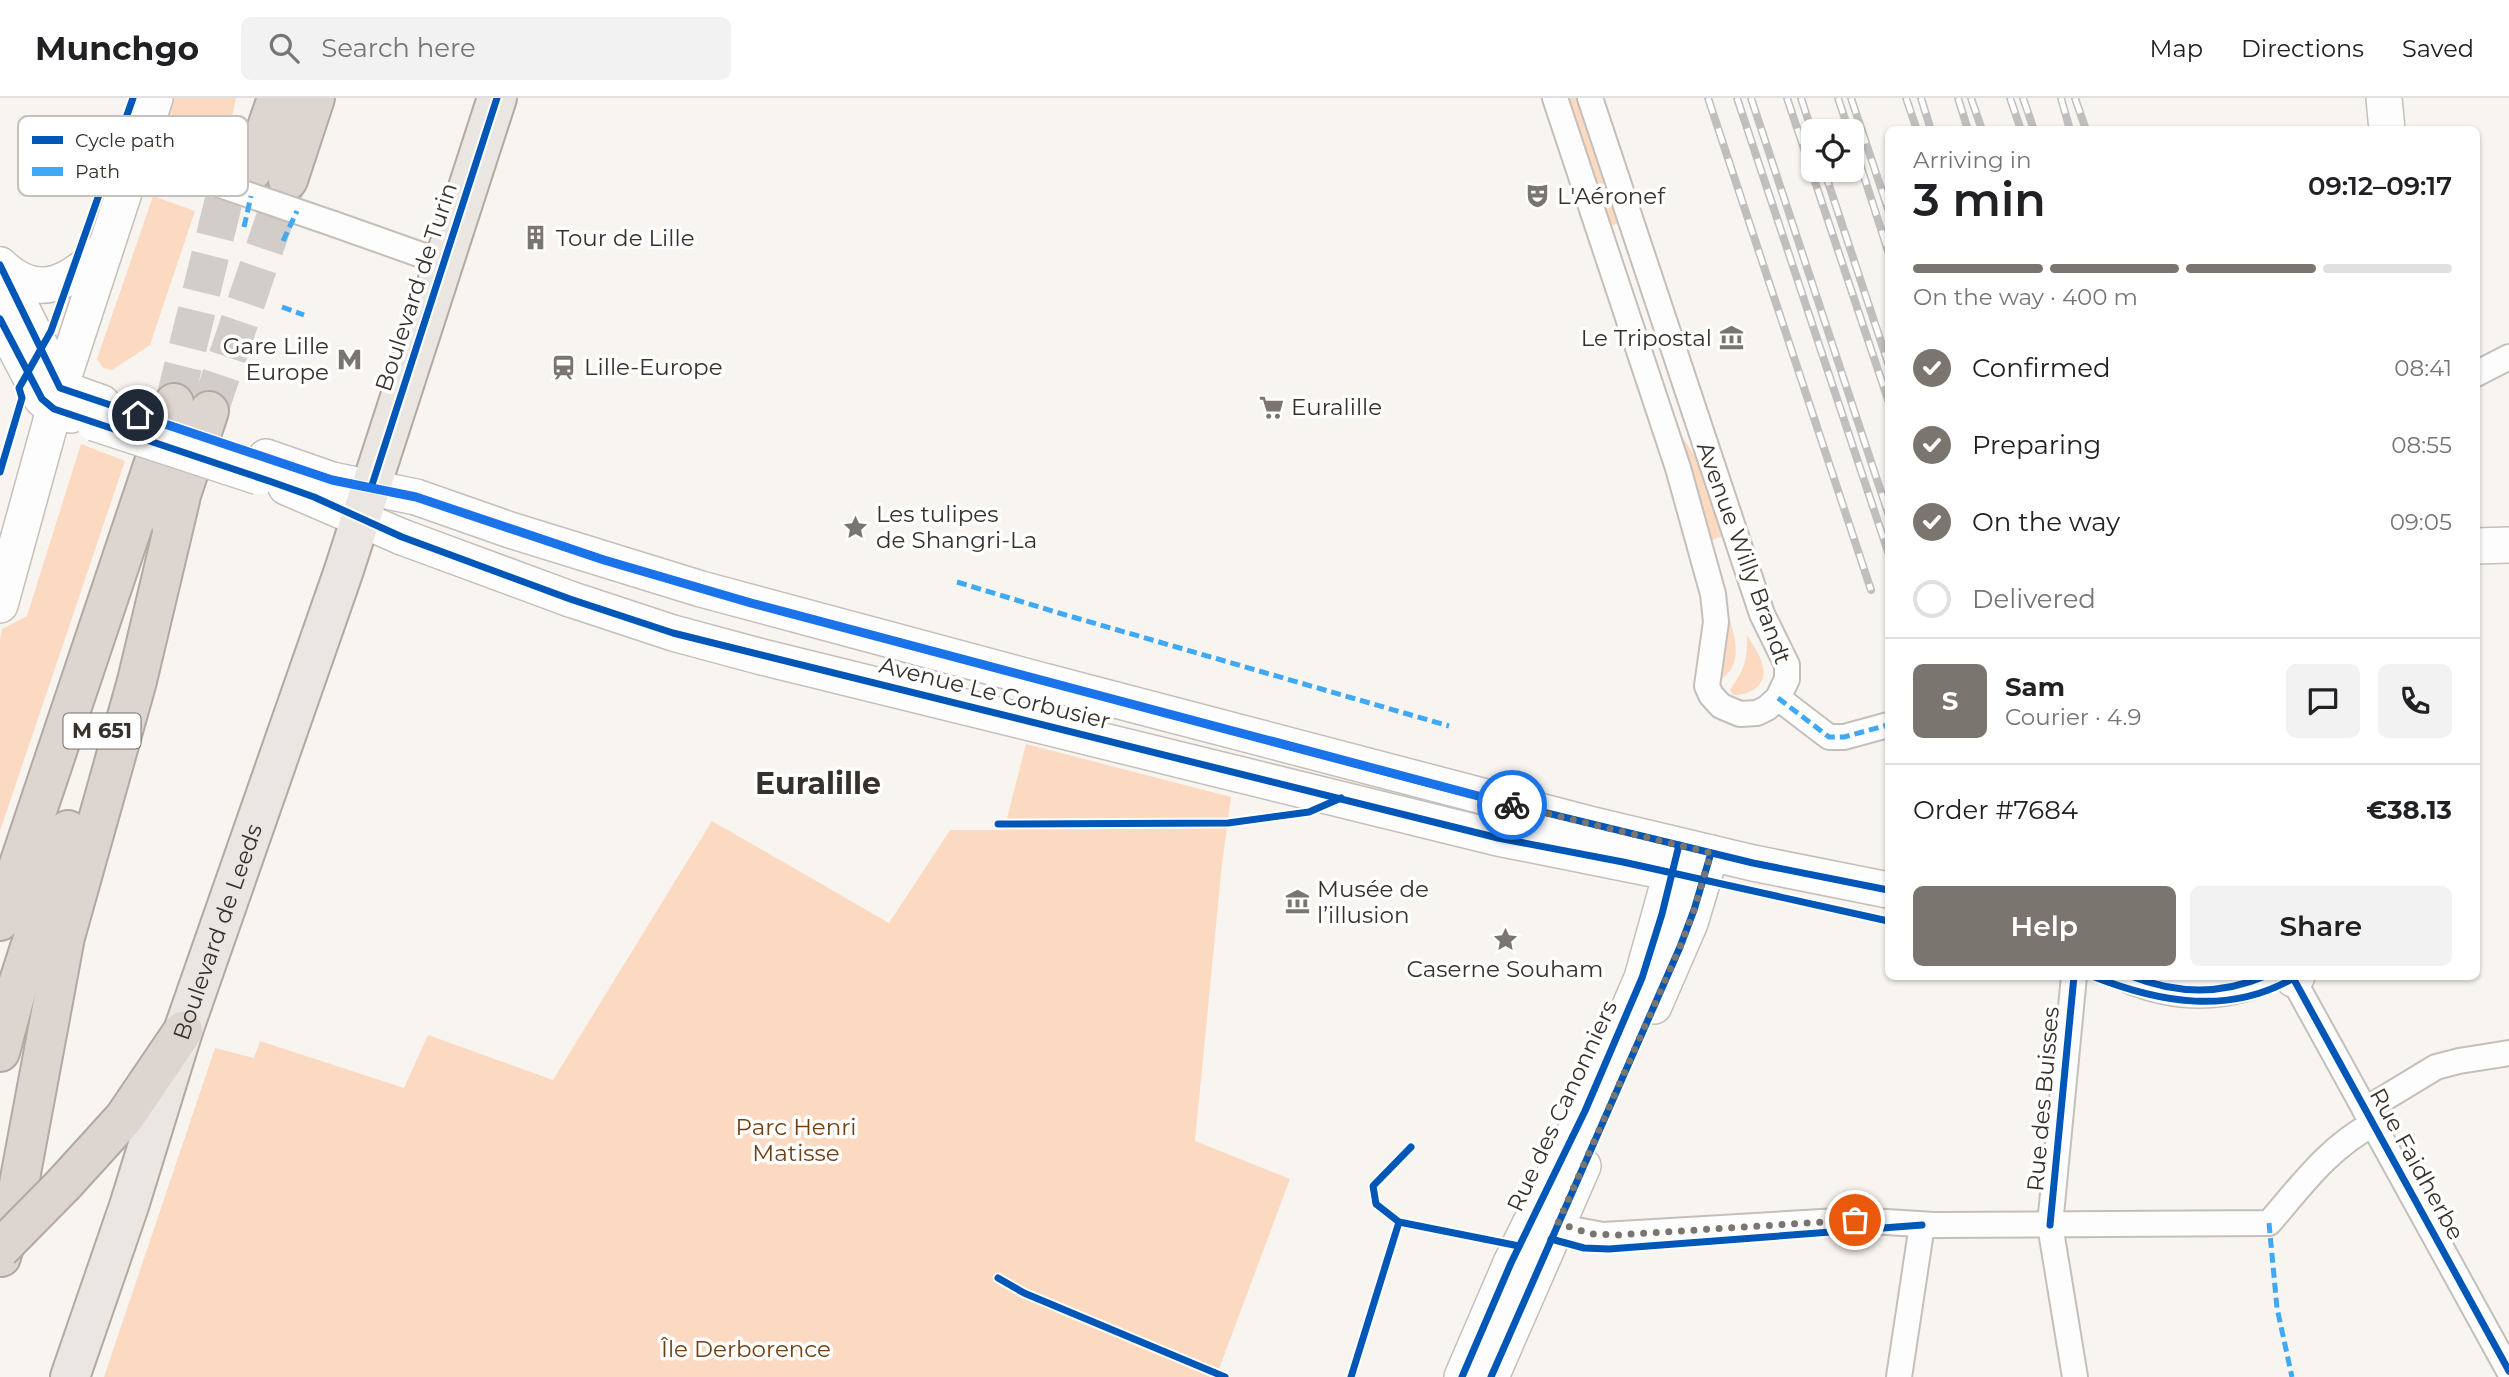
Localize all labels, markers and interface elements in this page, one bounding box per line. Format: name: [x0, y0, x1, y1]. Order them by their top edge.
search box: [241, 17, 731, 80]
text: Munchgo: [35, 28, 199, 68]
icon: search: [265, 29, 303, 67]
text: Search here: [321, 32, 476, 64]
text: Map: [2150, 34, 2203, 63]
text: Directions: [2241, 34, 2364, 63]
text: Saved: [2402, 34, 2474, 63]
legend: [18, 116, 248, 196]
map controls: [1801, 119, 1864, 182]
button: locate: [1801, 119, 1864, 182]
text: Cycle path: [75, 129, 175, 152]
text: Arriving in: [1913, 146, 2032, 174]
text: Path: [75, 160, 120, 183]
text: 09:12–09:17: [2308, 170, 2452, 202]
text: 3 min: [1913, 171, 2046, 228]
street label: Boulevard de Turin: [369, 179, 463, 395]
theatre icon: L'Aéronef: [1523, 182, 1551, 210]
place label: L'Aéronef: [1557, 182, 1666, 210]
building icon: Tour de Lille: [522, 224, 550, 252]
place label: Tour de Lille: [556, 224, 695, 252]
text: On the way · 400 m: [1913, 283, 2138, 311]
place label: Le Tripostal: [1581, 324, 1712, 352]
museum icon: Le Tripostal: [1718, 324, 1746, 352]
place label: Gare Lille Europe: [223, 332, 329, 386]
metro station icon: Gare Lille Europe: [335, 345, 363, 373]
icon: check: [1913, 349, 1951, 387]
text: Confirmed: [1972, 352, 2111, 384]
station icon: Lille-Europe: [550, 353, 578, 381]
place label: Lille-Europe: [584, 353, 723, 381]
text: 08:41: [2394, 354, 2452, 382]
pin: [108, 385, 168, 445]
supermarket icon: Euralille: [1257, 393, 1285, 421]
place label: Euralille: [1291, 393, 1382, 421]
icon: home: [119, 396, 157, 434]
icon: check: [1913, 426, 1951, 464]
text: Preparing: [1972, 429, 2101, 461]
text: 08:55: [2391, 431, 2452, 459]
street label: Avenue Willy Brandt: [1691, 438, 1797, 668]
place label: Les tulipes de Shangri-La: [876, 500, 1037, 554]
icon: check: [1913, 503, 1951, 541]
text: On the way: [1972, 506, 2120, 538]
text: 09:05: [2390, 508, 2452, 536]
place icon: Les tulipes de Shangri-La: [842, 513, 870, 541]
text: Delivered: [1972, 583, 2096, 615]
street label: Avenue Le Corbusier: [877, 651, 1113, 735]
button: chat: [2286, 664, 2360, 738]
button: phone: [2378, 664, 2452, 738]
text: Sam: [2005, 671, 2065, 703]
text: S: [1942, 685, 1958, 717]
text: Courier · 4.9: [2005, 703, 2141, 731]
road number: M 651: [64, 714, 140, 748]
district label: Euralille: [755, 765, 881, 802]
courier: [1477, 770, 1547, 840]
icon: bike: [1493, 786, 1531, 824]
text: Order #7684: [1913, 794, 2078, 826]
text: €38.13: [2366, 794, 2452, 826]
street label: Boulevard de Leeds: [167, 820, 268, 1044]
place label: Musée de l’illusion: [1317, 875, 1429, 929]
button: Help: [1913, 886, 2176, 966]
button: Share: [2190, 886, 2452, 966]
museum icon: Musée de l’illusion: [1283, 888, 1311, 916]
place icon: Caserne Souham: [1491, 925, 1519, 953]
place label: Caserne Souham: [1407, 955, 1603, 983]
street label: Rue des Canonniers: [1501, 996, 1623, 1216]
street label: Rue des Buisses: [2021, 1005, 2065, 1193]
street label: Rue Faidherbe: [2364, 1083, 2470, 1245]
park label: Parc Henri Matisse: [735, 1113, 857, 1167]
pin: [1825, 1190, 1885, 1250]
icon: bag: [1836, 1201, 1874, 1239]
park label: Île Derborence: [660, 1335, 831, 1363]

